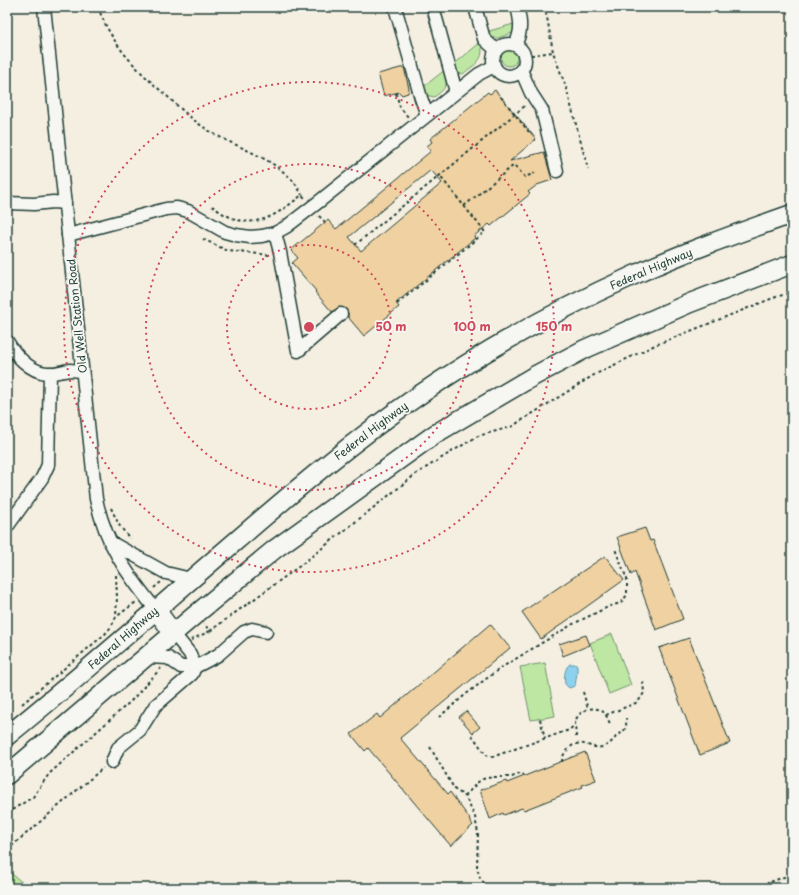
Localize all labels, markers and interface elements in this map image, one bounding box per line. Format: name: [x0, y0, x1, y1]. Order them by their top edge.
street label: Federal Highway: [607, 243, 695, 294]
street label: Old Well Station Road: [62, 258, 91, 374]
text: 50 m: [375, 317, 407, 335]
text: 100 m: [453, 317, 491, 335]
text: 150 m: [536, 317, 572, 335]
centre of rings: [302, 320, 316, 334]
street label: Federal Highway: [330, 397, 411, 464]
street label: Federal Highway: [84, 602, 162, 673]

